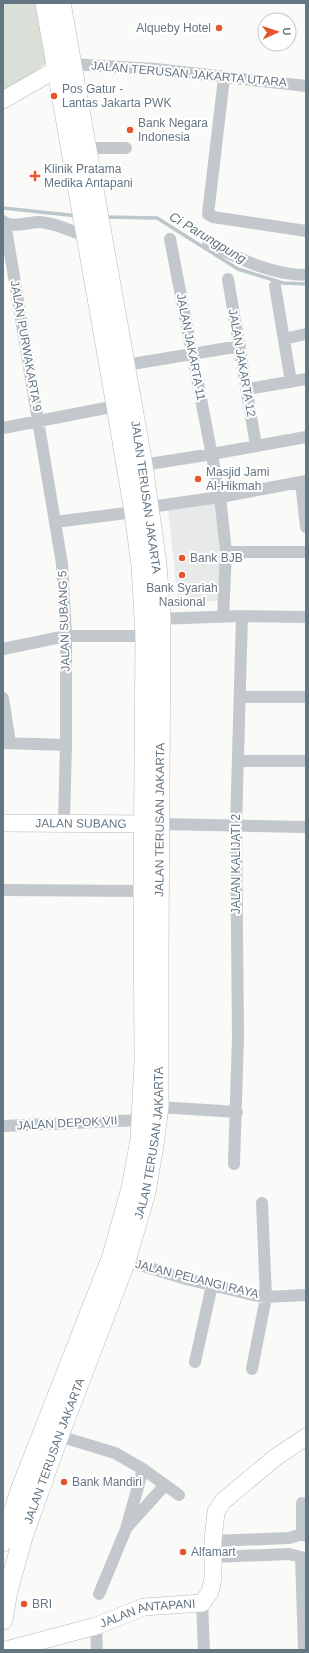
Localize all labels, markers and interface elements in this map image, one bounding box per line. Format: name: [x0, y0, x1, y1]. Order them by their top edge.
north arrow: [257, 12, 297, 52]
place label: Alqueby Hotel: [136, 21, 211, 35]
marker: Alqueby Hotel: [214, 23, 224, 33]
text: U: [281, 27, 293, 36]
street label: JALAN TERUSAN JAKARTA UTARA: [91, 58, 287, 90]
place label: Pos Gatur - Lantas Jakarta PWK: [62, 82, 171, 110]
marker: Pos Gatur - Lantas Jakarta PWK: [49, 91, 59, 101]
place label: Bank Negara Indonesia: [138, 116, 208, 144]
marker: Bank Negara Indonesia: [125, 125, 135, 135]
place label: Klinik Pratama Medika Antapani: [44, 162, 133, 190]
marker: Klinik Pratama Medika Antapani: [29, 170, 41, 182]
water label: Ci Parungpung: [167, 209, 249, 267]
street label: JALAN PURWAKARTA 9: [8, 279, 44, 413]
street label: JALAN JAKARTA 11: [174, 292, 208, 402]
street label: JALAN JAKARTA 12: [226, 308, 258, 419]
street label: JALAN TERUSAN JAKARTA: [128, 420, 164, 574]
place label: Masjid Jami Al-Hikmah: [206, 465, 269, 493]
marker: Masjid Jami Al-Hikmah: [193, 474, 203, 484]
place label: Bank BJB: [190, 551, 243, 565]
marker: Bank BJB: [177, 553, 187, 563]
street label: JALAN SUBANG 5: [55, 570, 73, 672]
marker: Bank Syariah Nasional: [177, 570, 187, 580]
place label: Bank Syariah Nasional: [146, 581, 218, 609]
street label: JALAN TERUSAN JAKARTA: [152, 743, 167, 897]
street label: JALAN KALIJATI 2: [229, 813, 243, 914]
street label: JALAN SUBANG: [35, 816, 127, 831]
street label: JALAN TERUSAN JAKARTA: [131, 1067, 166, 1221]
street label: JALAN DEPOK VII: [16, 1113, 118, 1133]
street label: JALAN PELANGI RAYA: [134, 1257, 260, 1301]
street label: JALAN TERUSAN JAKARTA: [21, 1376, 87, 1526]
place label: Bank Mandiri: [72, 1475, 142, 1489]
marker: Bank Mandiri: [59, 1477, 69, 1487]
place label: Alfamart: [191, 1545, 236, 1559]
marker: Alfamart: [178, 1547, 188, 1557]
street label: JALAN ANTAPANI: [98, 1596, 196, 1631]
place label: BRI: [32, 1597, 52, 1611]
marker: BRI: [19, 1599, 29, 1609]

